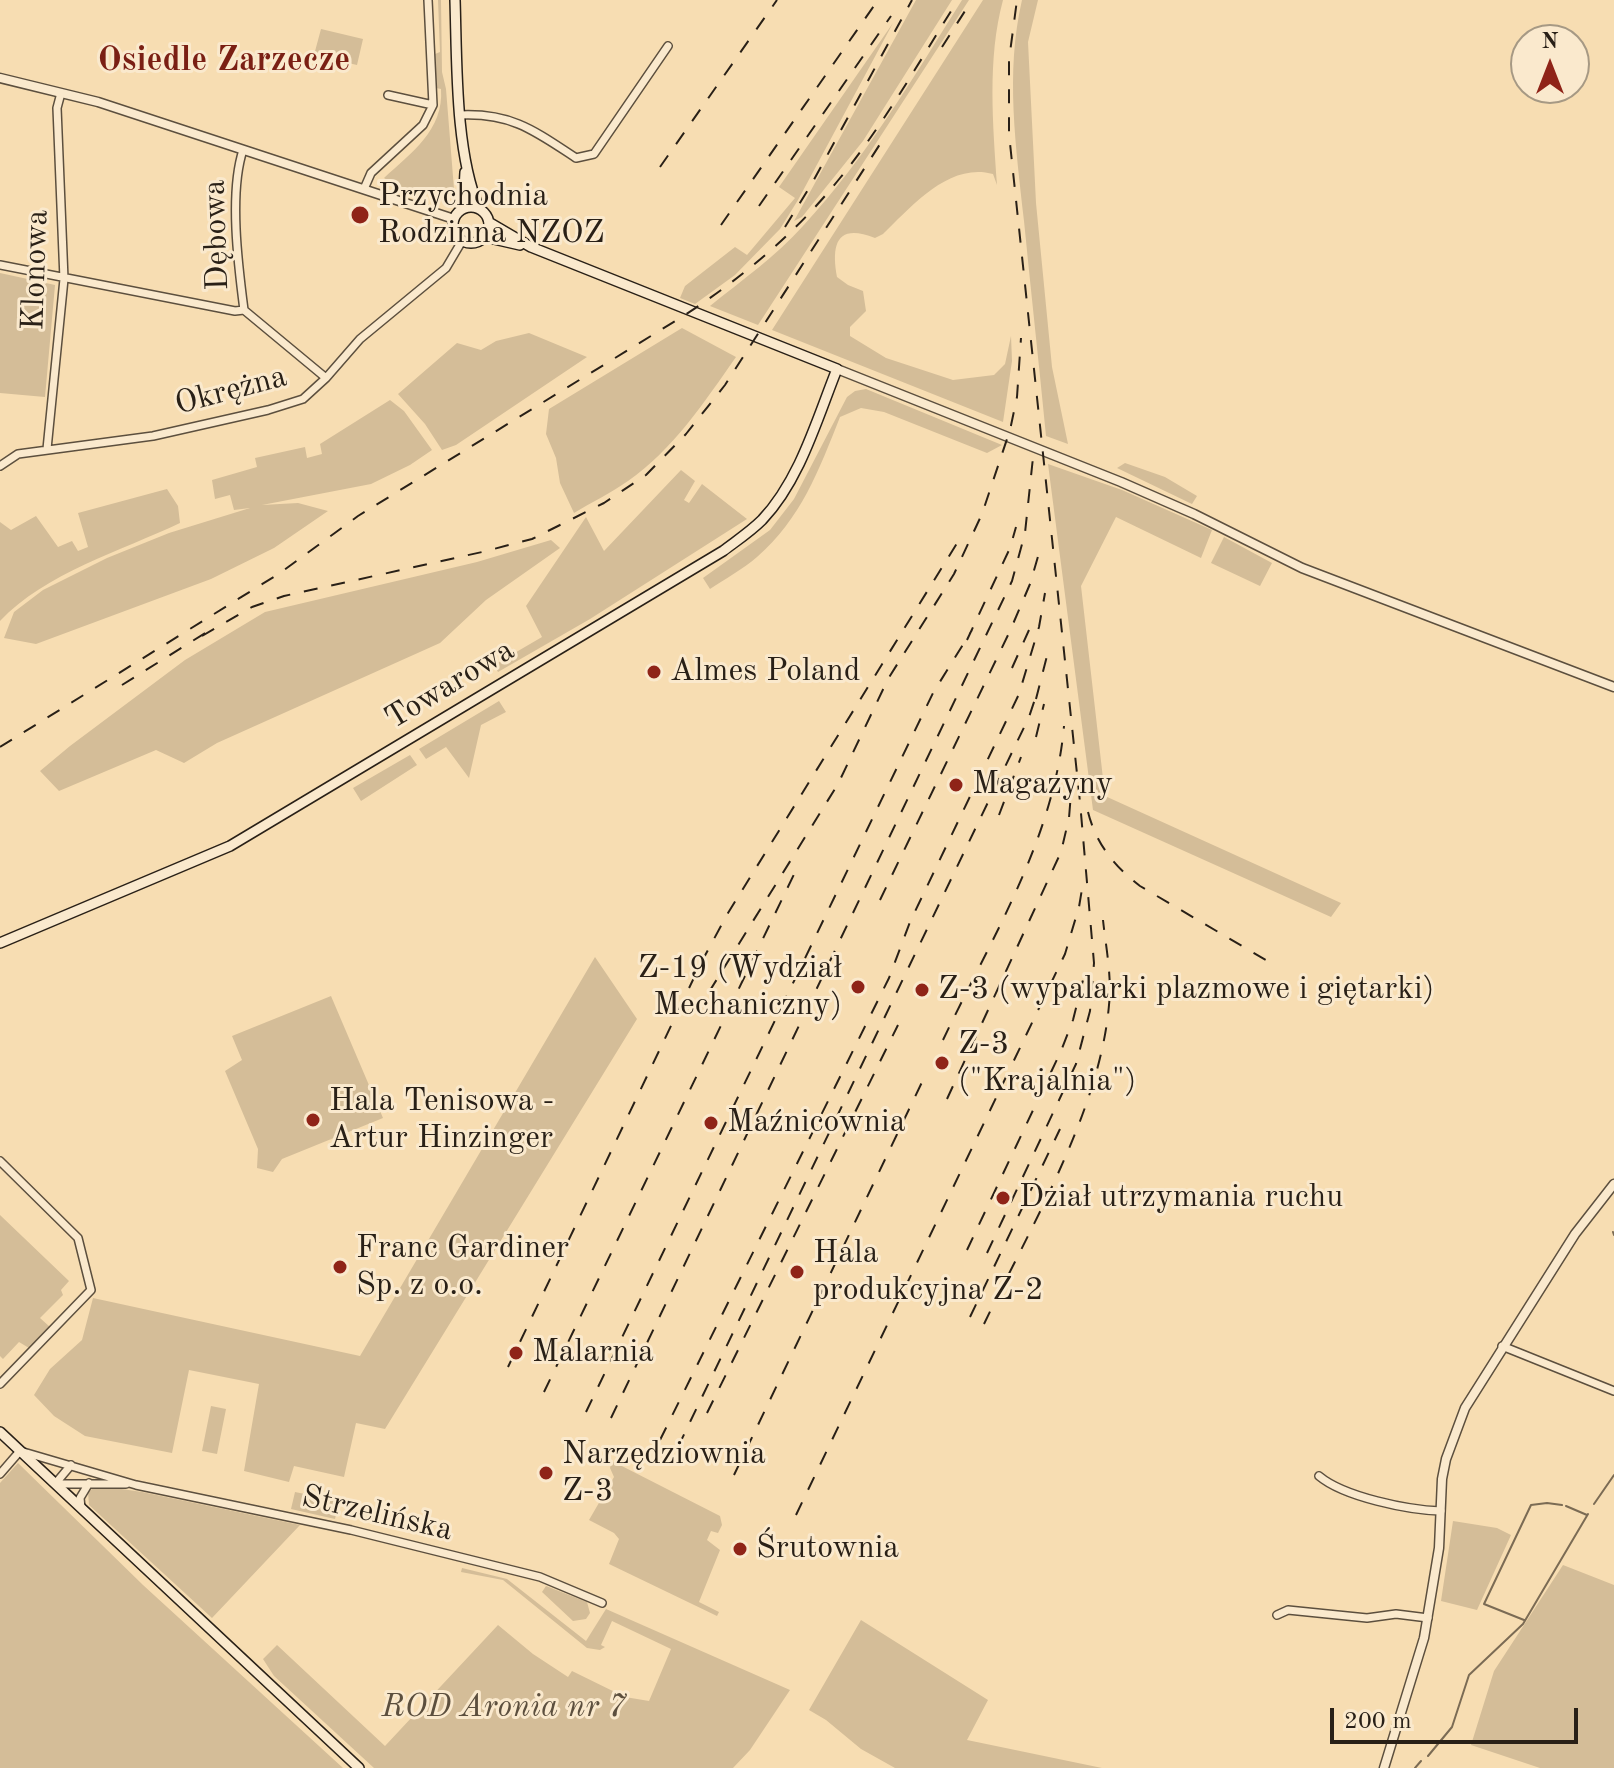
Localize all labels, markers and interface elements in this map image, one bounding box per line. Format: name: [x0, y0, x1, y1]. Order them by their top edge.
north arrow: [1510, 24, 1590, 104]
text: N: [1542, 31, 1558, 53]
district label: Osiedle Zarzecze: [98, 41, 350, 81]
place label: Przychodnia Rodzinna NZOZ: [378, 178, 604, 253]
street label: Dębowa: [196, 179, 238, 291]
marker: Przychodnia Rodzinna NZOZ: [349, 204, 371, 226]
street label: Klonowa: [15, 209, 57, 331]
street label: Okrężna: [171, 358, 291, 424]
street label: Towarowa: [379, 632, 521, 738]
place label: Almes Poland: [670, 653, 860, 691]
marker: Almes Poland: [645, 663, 663, 681]
place label: Magazyny: [972, 766, 1113, 804]
marker: Magazyny: [947, 776, 965, 794]
place label: Z-19 (Wydział Mechaniczny): [638, 950, 842, 1025]
place label: Z-3 (wypalarki plazmowe i giętarki): [938, 971, 1434, 1009]
marker: Z-19 (Wydział Mechaniczny): [849, 978, 867, 996]
marker: Z-3 (wypalarki plazmowe i giętarki): [913, 981, 931, 999]
place label: Z-3 ("Krajalnia"): [958, 1026, 1136, 1101]
marker: Z-3 ("Krajalnia"): [933, 1054, 951, 1072]
place label: Hala Tenisowa - Artur Hinzinger: [329, 1083, 554, 1158]
place label: Maźnicownia: [727, 1104, 905, 1142]
marker: Hala Tenisowa - Artur Hinzinger: [304, 1111, 322, 1129]
marker: Maźnicownia: [702, 1114, 720, 1132]
place label: Dział utrzymania ruchu: [1019, 1179, 1343, 1217]
marker: Dział utrzymania ruchu: [994, 1189, 1012, 1207]
place label: Franc Gardiner Sp. z o.o.: [356, 1230, 569, 1305]
place label: Hala produkcyjna Z-2: [813, 1235, 1043, 1310]
marker: Franc Gardiner Sp. z o.o.: [331, 1258, 349, 1276]
marker: Hala produkcyjna Z-2: [788, 1263, 806, 1281]
place label: Malarnia: [532, 1334, 654, 1372]
marker: Malarnia: [507, 1344, 525, 1362]
place label: Narzędziownia Z-3: [562, 1436, 766, 1511]
marker: Narzędziownia Z-3: [537, 1464, 555, 1482]
street label: Strzelińska: [298, 1478, 456, 1550]
place label: Śrutownia: [756, 1530, 899, 1568]
marker: Śrutownia: [731, 1540, 749, 1558]
park label: ROD Aronia nr 7: [381, 1689, 627, 1727]
scale bar: [1334, 1692, 1582, 1742]
text: 200 m: [1344, 1710, 1412, 1734]

